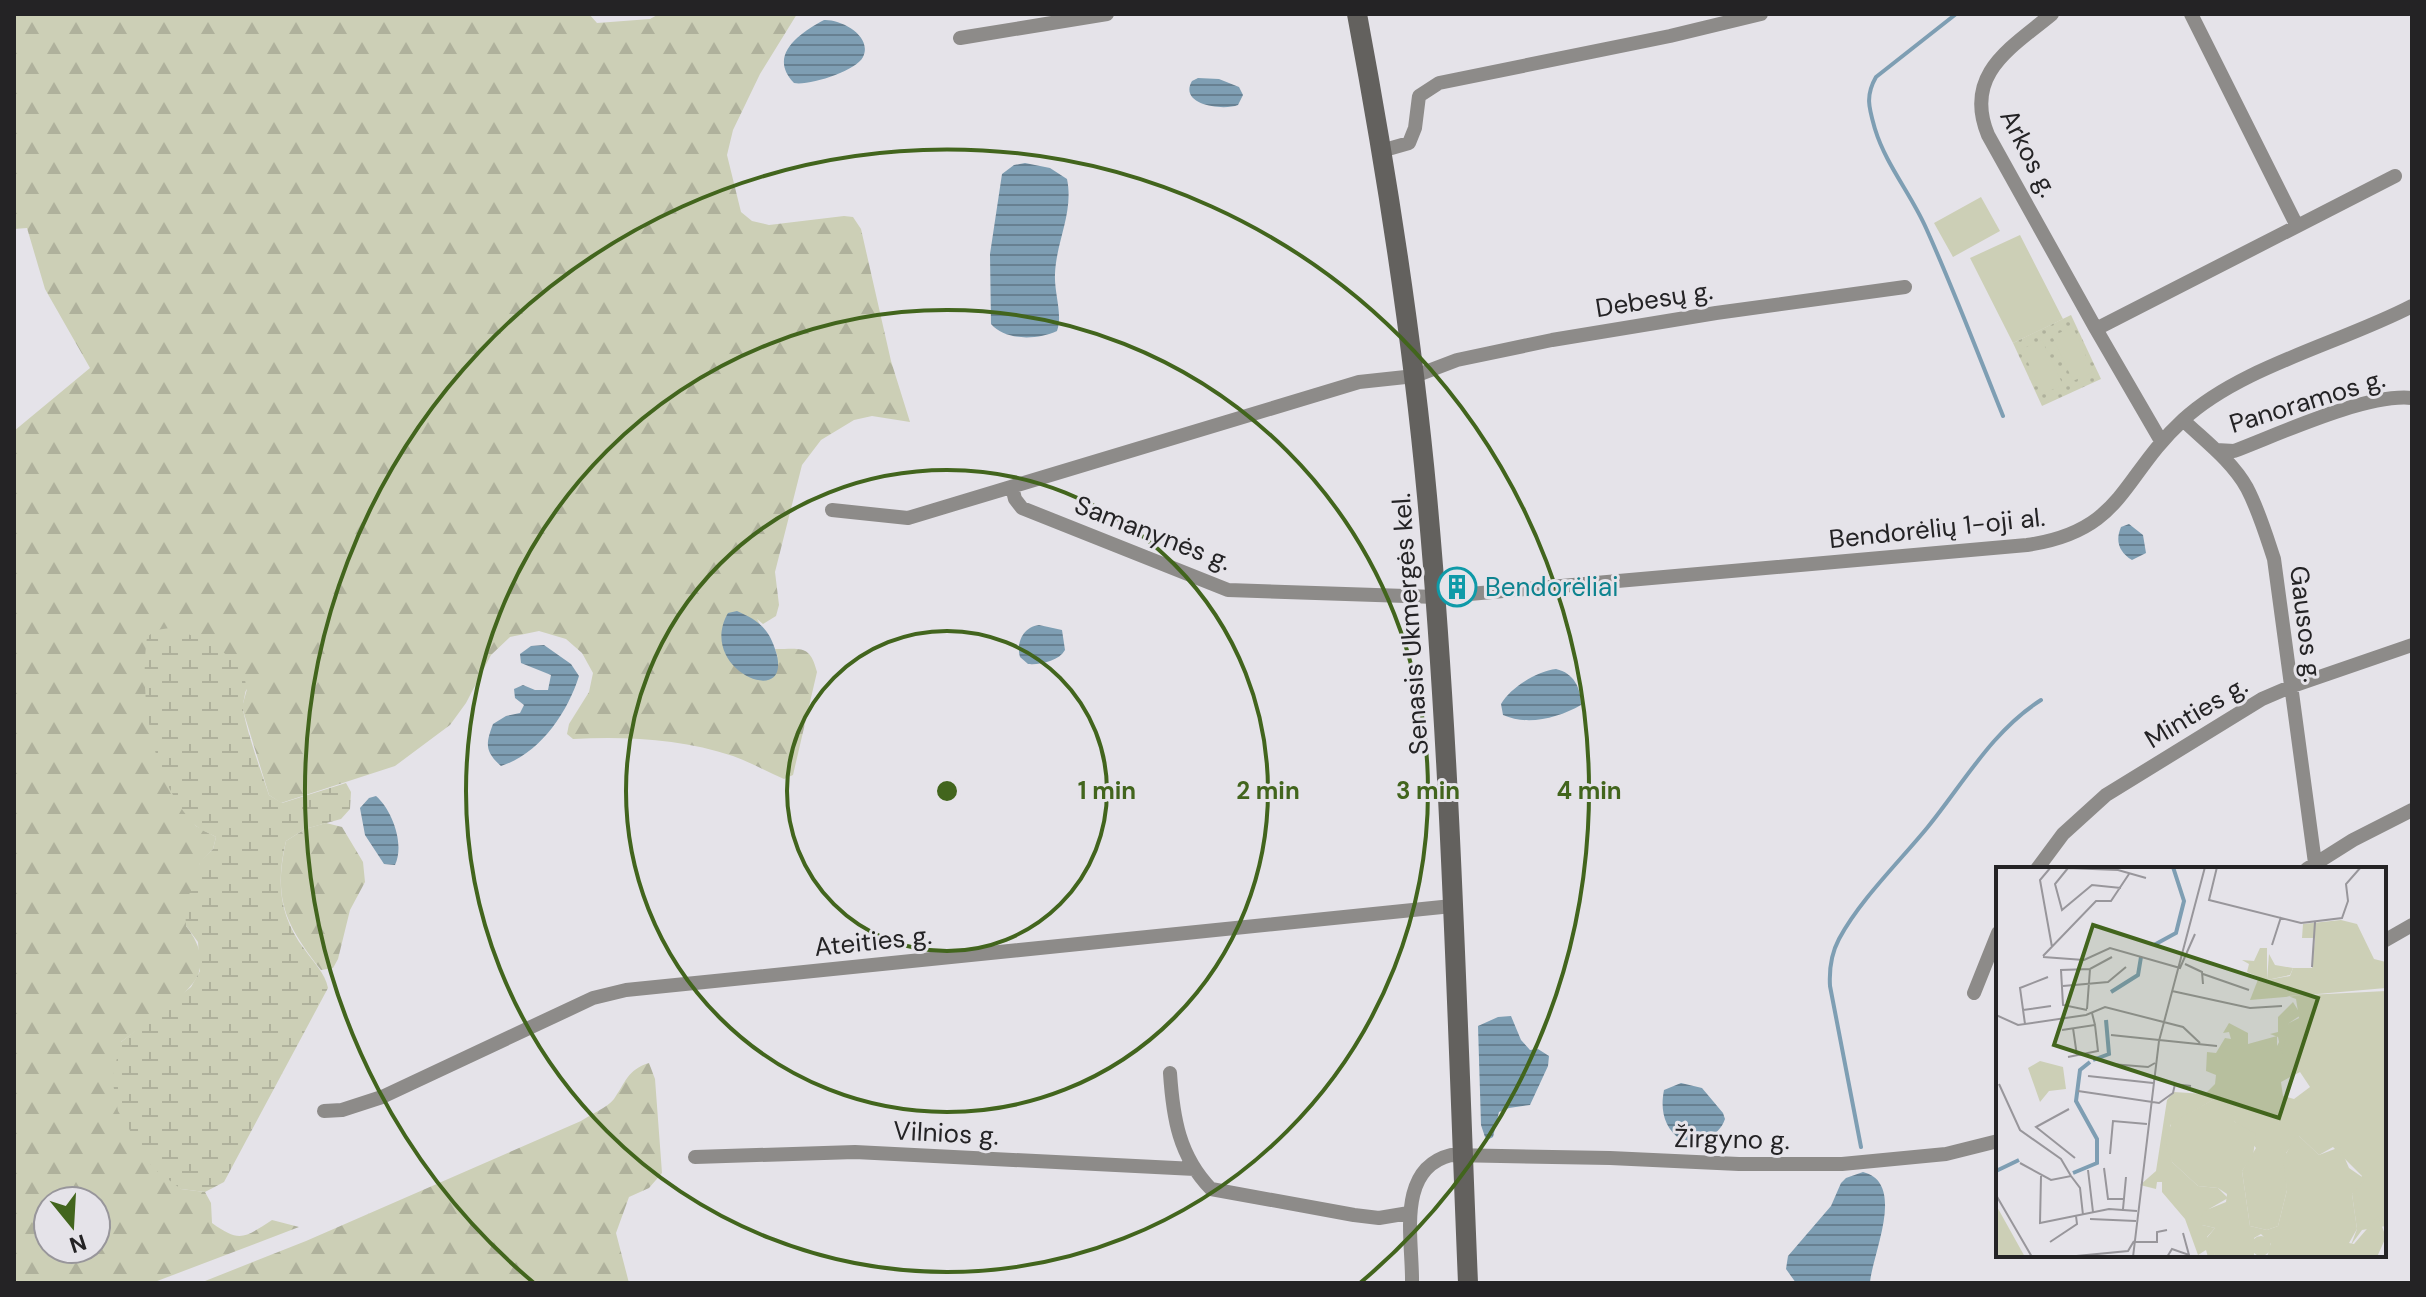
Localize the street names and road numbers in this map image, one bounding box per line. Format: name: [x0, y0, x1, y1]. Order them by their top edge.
street label: Arkos g.: [1992, 103, 2066, 203]
street label: Debesų g.: [1593, 273, 1715, 325]
street label: Panoramos g.: [2225, 361, 2389, 441]
street label: Samanynės g.: [1070, 488, 1236, 578]
street label: Senasis Ukmergės kel.: [1384, 492, 1436, 756]
street label: Bendorėlių 1-oji al.: [1827, 500, 2047, 556]
street label: Gausos g.: [2282, 564, 2330, 684]
street label: Minties g.: [2138, 668, 2254, 756]
street label: Ateities g.: [813, 918, 933, 964]
street label: Vilnios g.: [892, 1113, 1000, 1153]
street label: Žirgyno g.: [1674, 1121, 1790, 1157]

